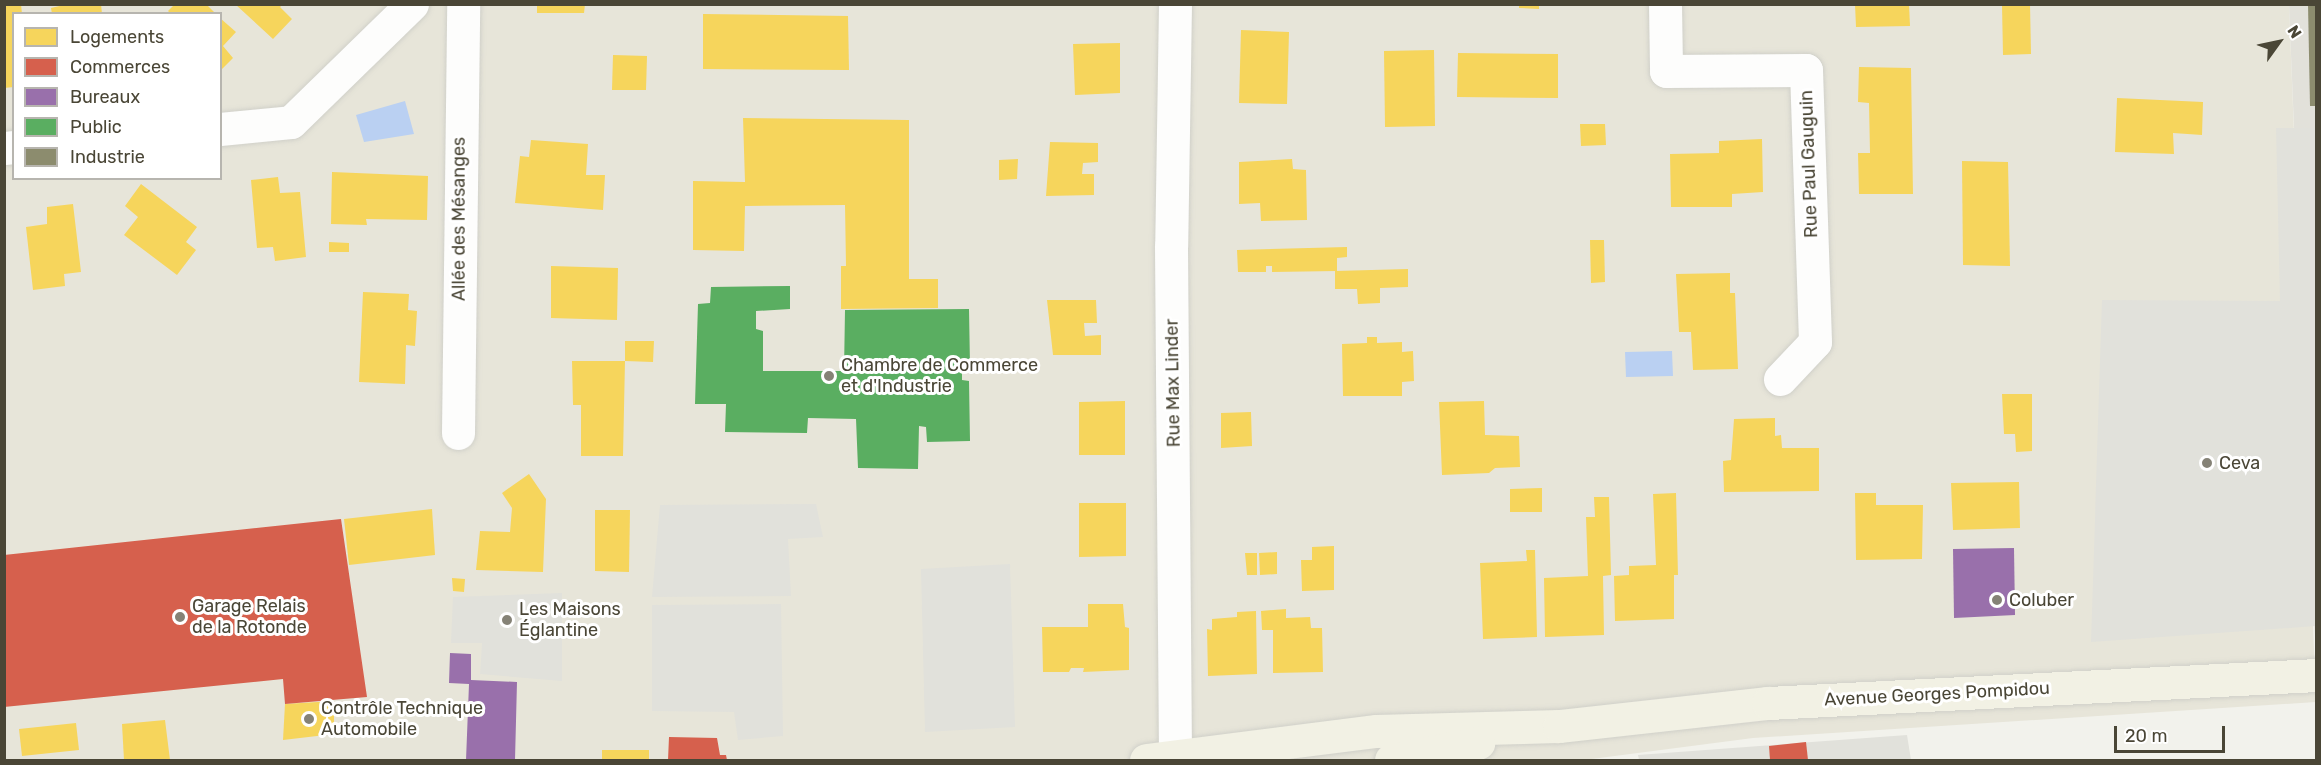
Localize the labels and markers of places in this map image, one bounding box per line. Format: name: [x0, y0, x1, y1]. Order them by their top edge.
place label: Chambre de Commerce et d'Industrie: [841, 355, 1038, 398]
marker: Chambre de Commerce et d'Industrie: [822, 369, 836, 383]
place label: Ceva: [2219, 452, 2260, 474]
marker: Ceva: [2200, 456, 2214, 470]
place label: Coluber: [2009, 589, 2074, 611]
marker: Coluber: [1990, 593, 2004, 607]
place label: Garage Relais de la Rotonde: [192, 596, 307, 638]
place label: Les Maisons Églantine: [519, 599, 621, 642]
marker: Garage Relais de la Rotonde: [173, 610, 187, 624]
marker: Les Maisons Églantine: [500, 613, 514, 627]
place label: Contrôle Technique Automobile: [321, 698, 484, 740]
marker: Contrôle Technique Automobile: [302, 712, 316, 726]

